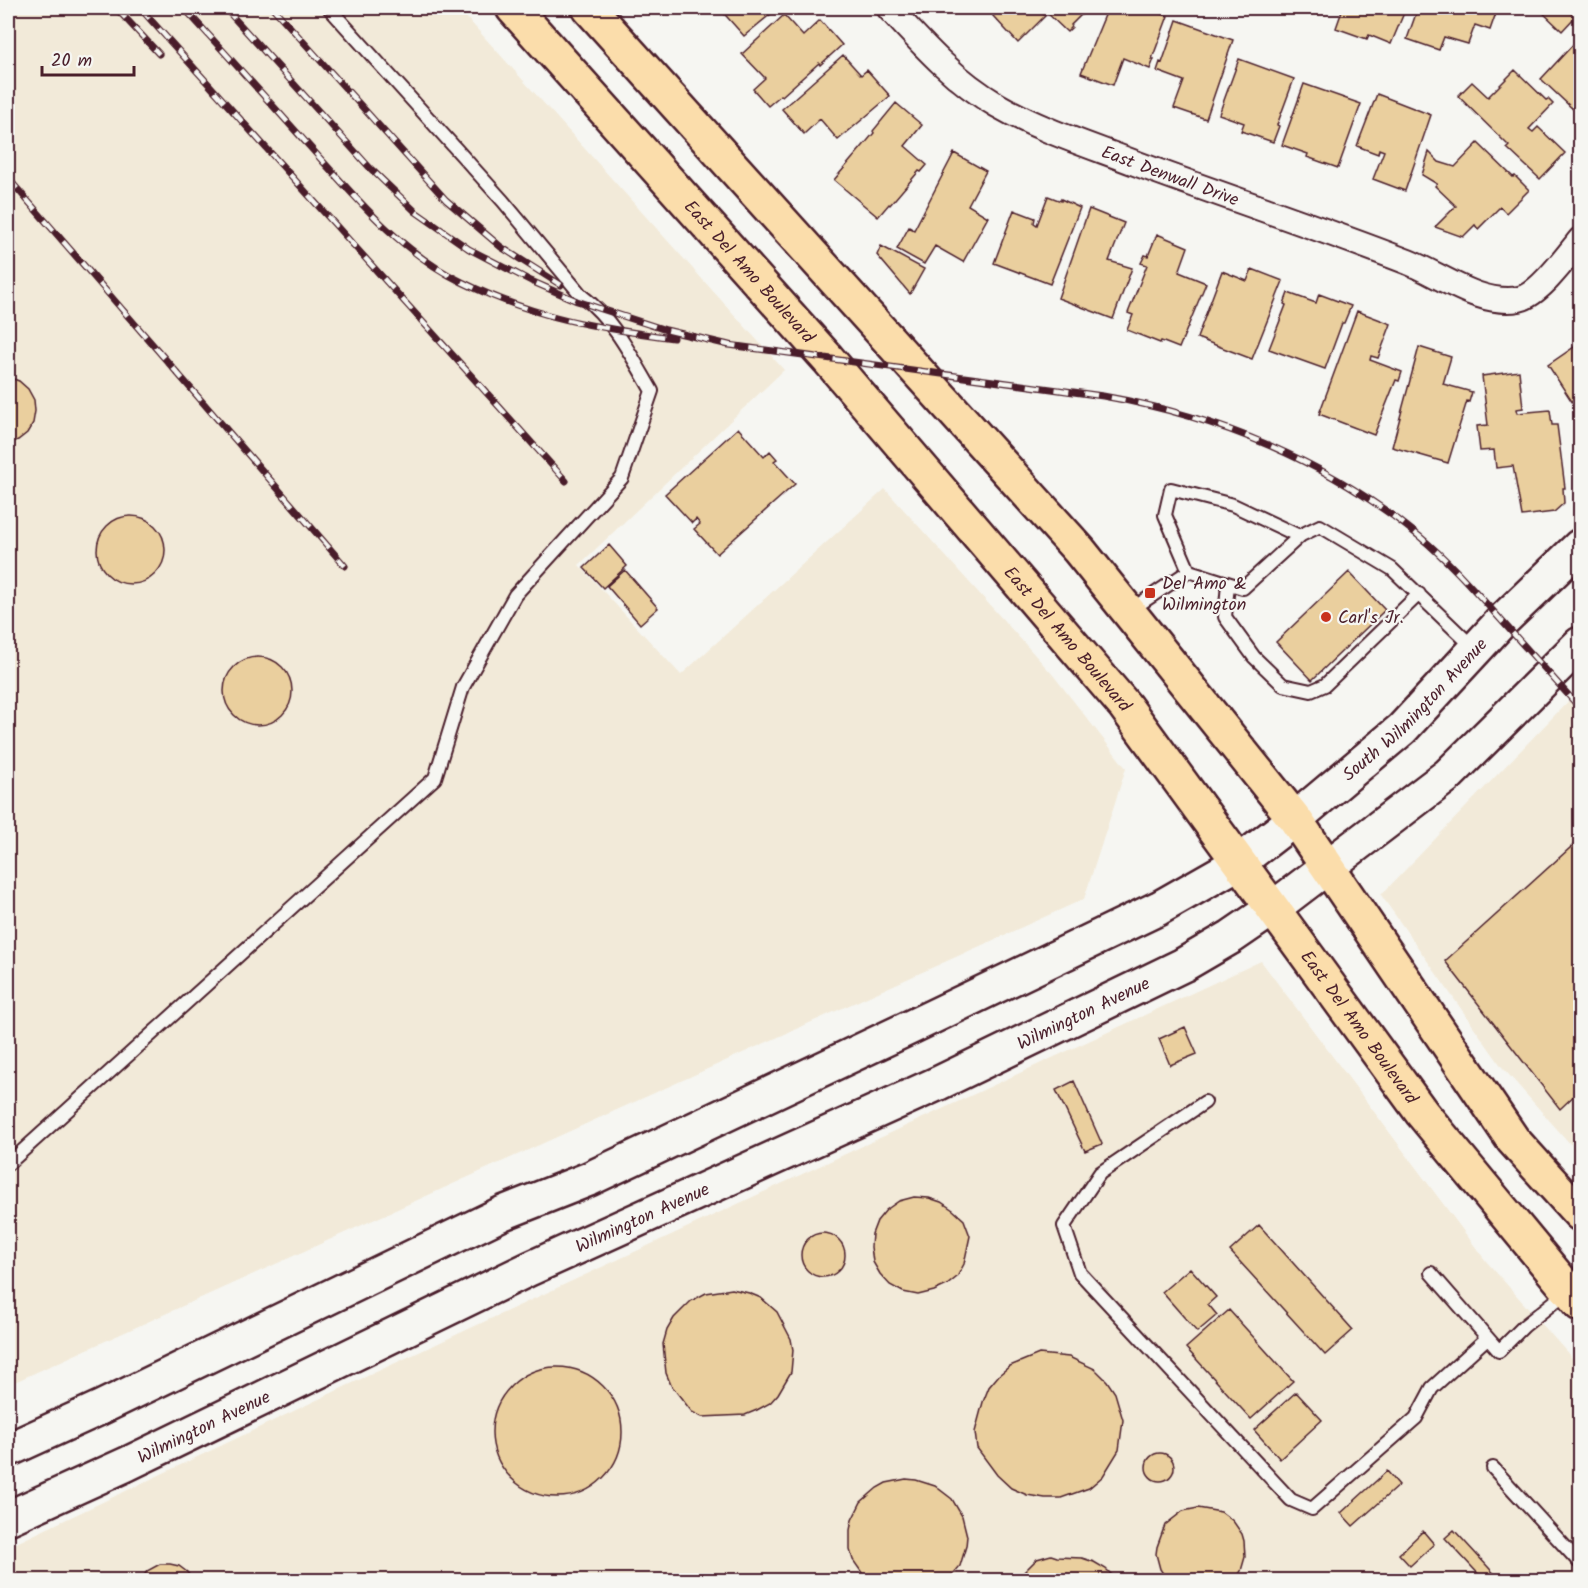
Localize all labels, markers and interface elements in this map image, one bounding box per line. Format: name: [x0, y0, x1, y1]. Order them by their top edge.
scale bar: [42, 39, 134, 77]
text: 20 m: [51, 47, 92, 76]
street label: East Denwall Drive: [1097, 139, 1242, 215]
street label: East Del Amo Boulevard: [676, 194, 821, 352]
street label: East Del Amo Boulevard: [995, 560, 1138, 720]
place label: Del Amo & Wilmington: [1162, 570, 1247, 620]
marker: Del Amo & Wilmington: [1143, 586, 1157, 600]
place label: Carl's Jr.: [1338, 604, 1404, 633]
marker: Carl's Jr.: [1319, 610, 1333, 624]
street label: South Wilmington Avenue: [1337, 632, 1495, 789]
street label: East Del Amo Boulevard: [1292, 945, 1425, 1112]
street label: Wilmington Avenue: [1013, 970, 1155, 1059]
street label: Wilmington Avenue: [571, 1176, 715, 1262]
street label: Wilmington Avenue: [133, 1384, 276, 1473]

